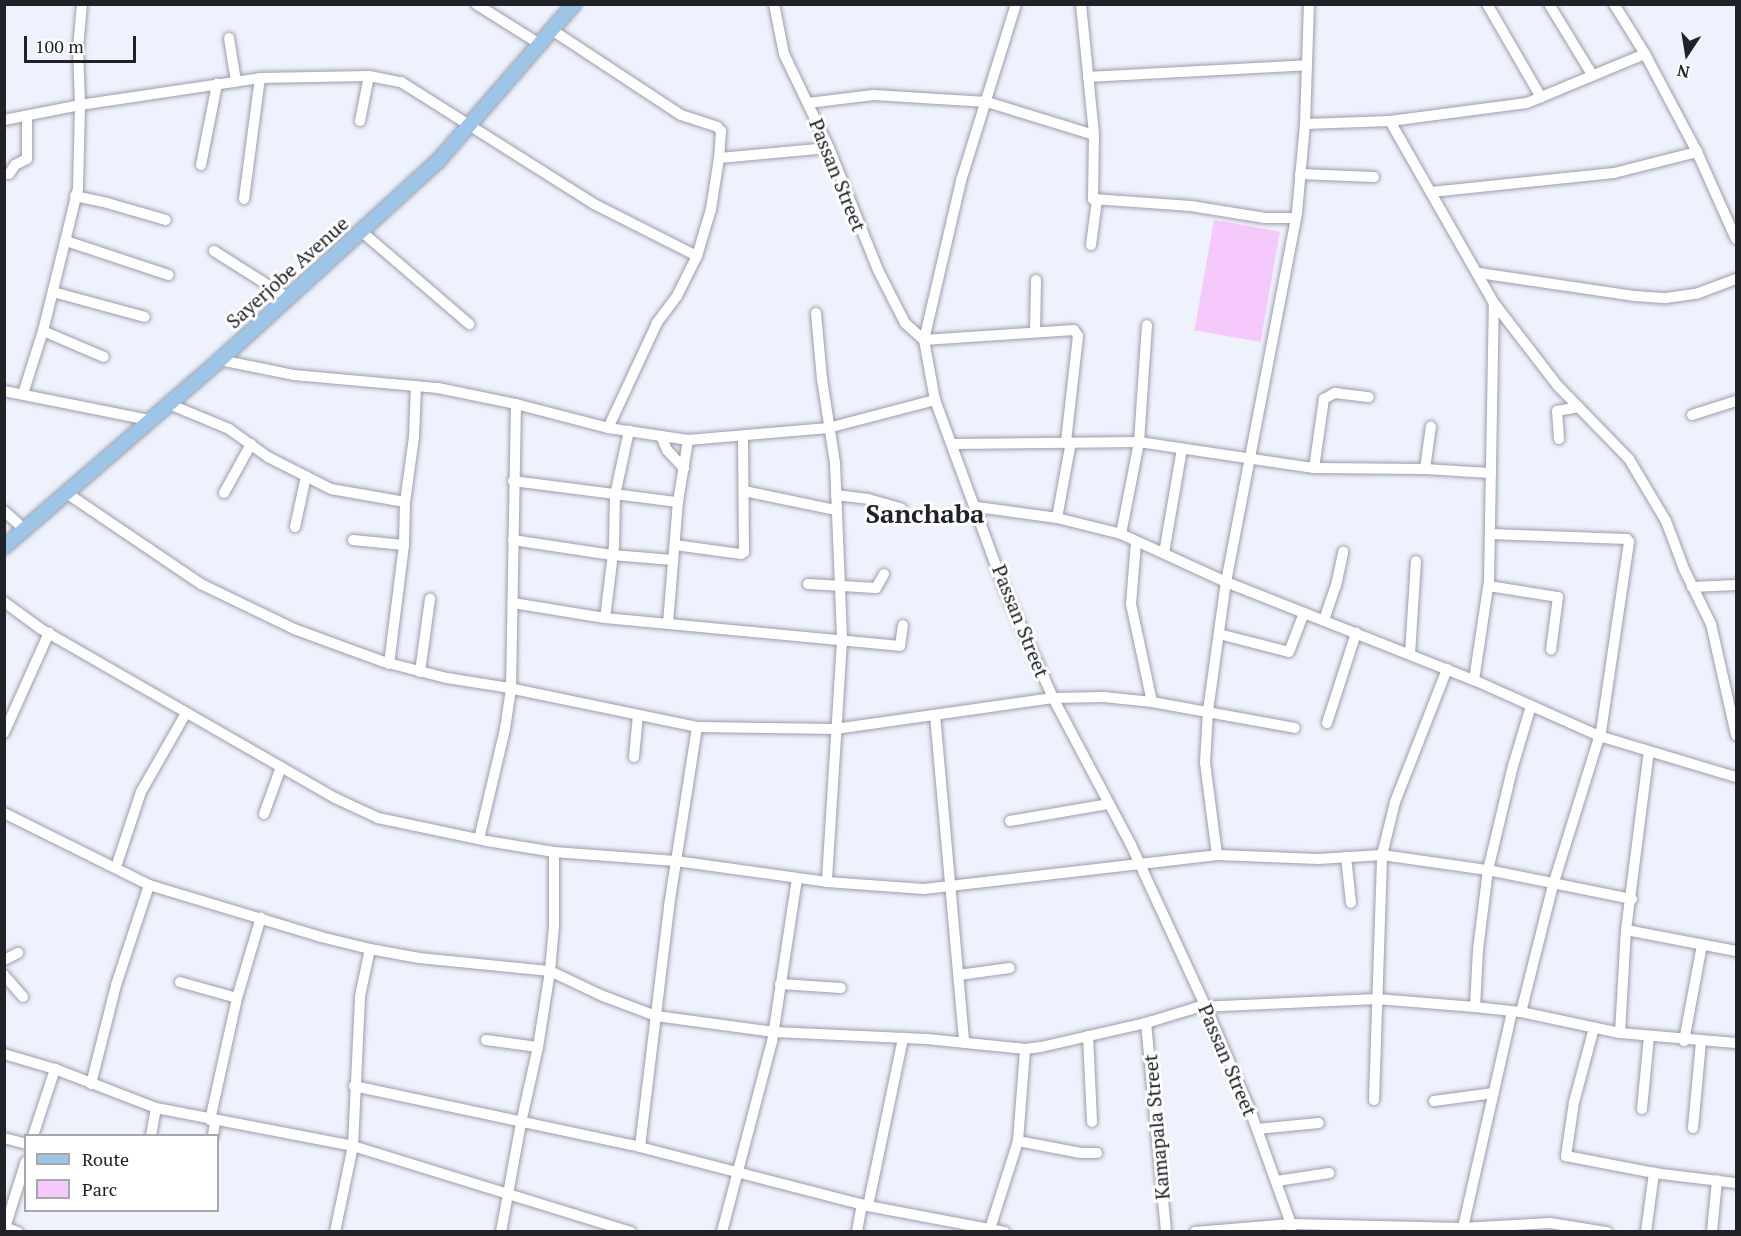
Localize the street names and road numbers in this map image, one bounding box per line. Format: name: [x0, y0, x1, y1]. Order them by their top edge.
street label: Passan Street: [804, 115, 872, 235]
street label: Sayerjobe Avenue: [221, 211, 353, 333]
street label: Passan Street: [987, 561, 1055, 681]
street label: Passan Street: [1194, 1000, 1262, 1120]
street label: Kamapala Street: [1138, 1053, 1174, 1201]

